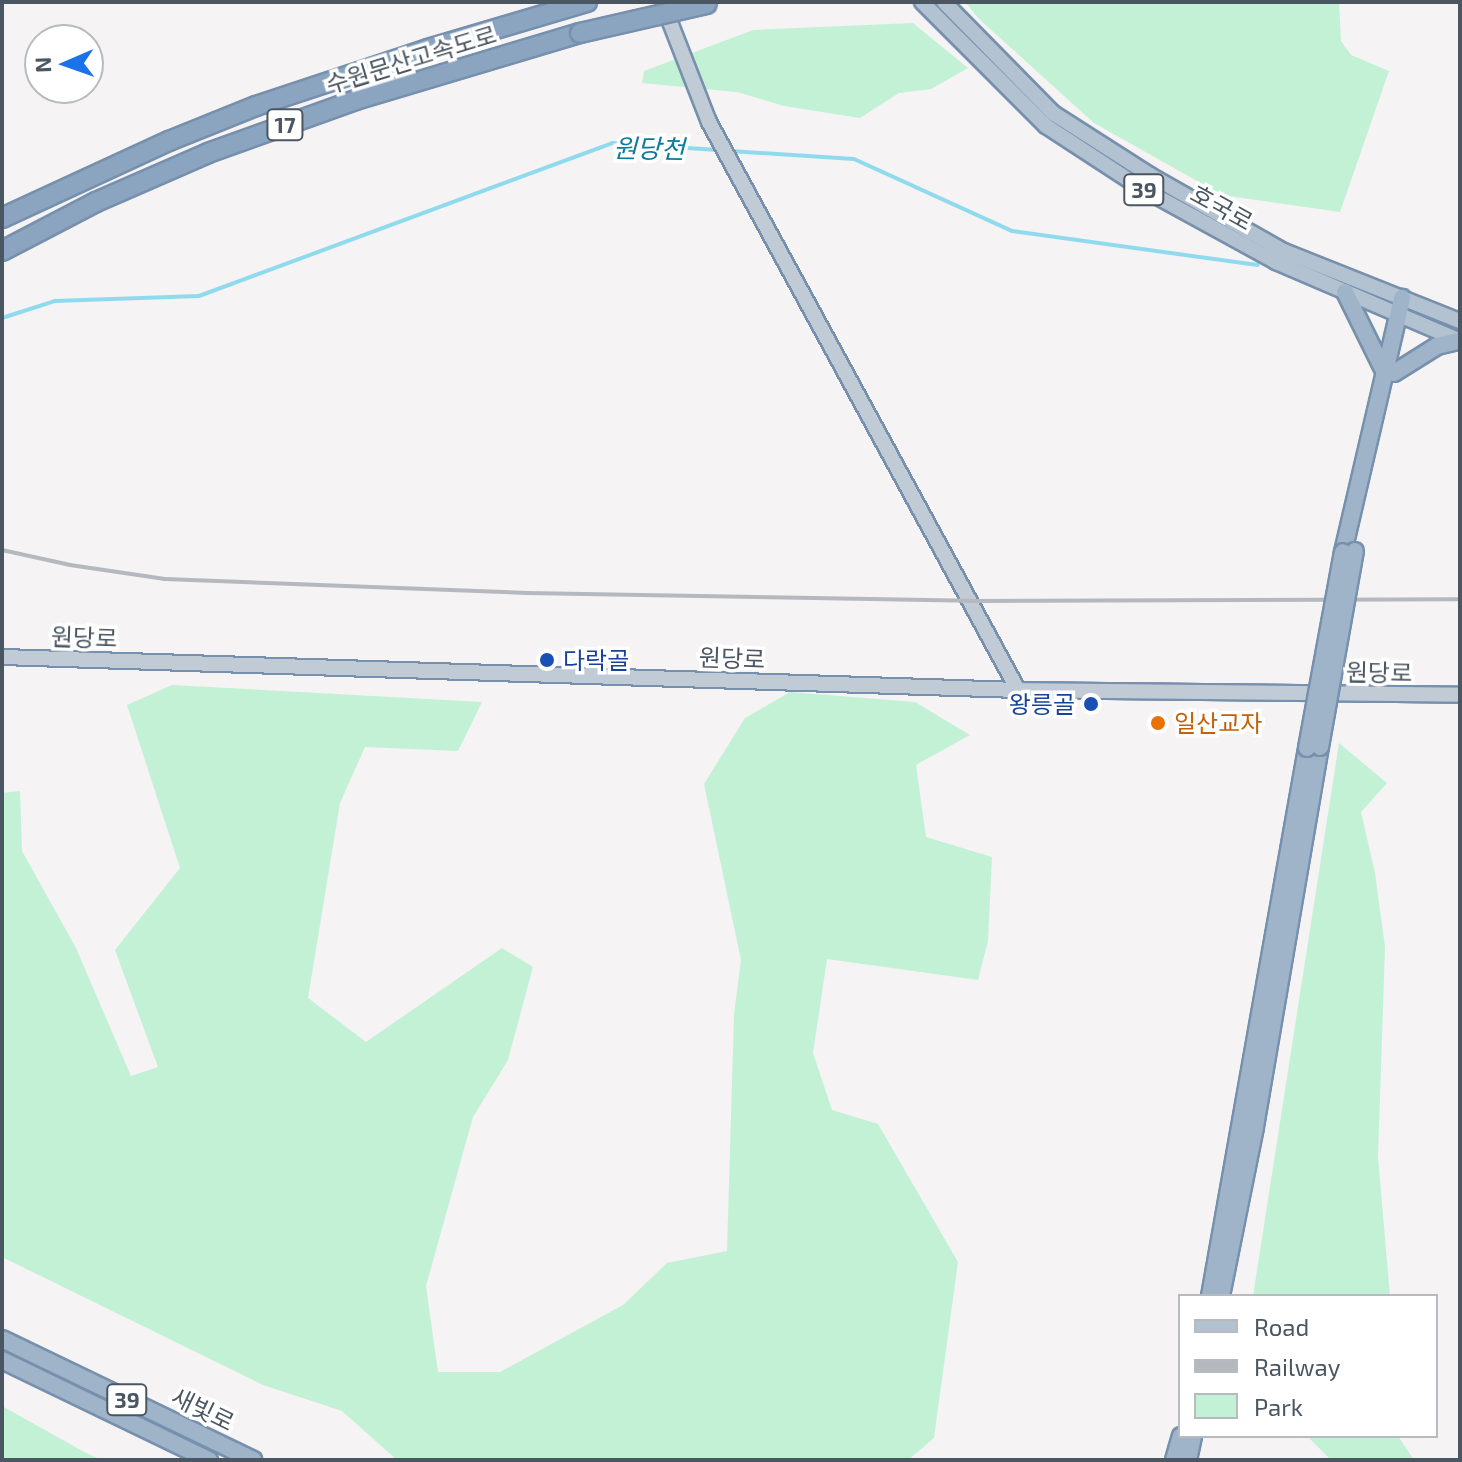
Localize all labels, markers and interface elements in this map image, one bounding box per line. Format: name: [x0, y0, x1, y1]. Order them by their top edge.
street label: 수원문산고속도로: [322, 19, 500, 99]
north arrow: [24, 24, 104, 104]
text: N: [29, 56, 55, 73]
road number: 17: [265, 107, 305, 143]
water label: 원당천: [613, 132, 685, 164]
road number: 39: [1122, 172, 1166, 208]
street label: 호국로: [1186, 178, 1258, 236]
street label: 원당로: [50, 621, 118, 653]
street label: 원당로: [698, 642, 766, 674]
place label: 다락골: [563, 646, 629, 674]
marker: 다락골: [538, 651, 556, 669]
street label: 원당로: [1346, 657, 1412, 687]
place label: 왕릉골: [1009, 690, 1075, 718]
marker: 왕릉골: [1082, 695, 1100, 713]
place label: 일산교자: [1174, 709, 1262, 737]
marker: 일산교자: [1149, 714, 1167, 732]
legend: [1178, 1294, 1438, 1438]
text: Road: [1254, 1312, 1309, 1341]
text: Railway: [1254, 1352, 1340, 1381]
road number: 39: [105, 1382, 149, 1418]
street label: 새빛로: [167, 1382, 239, 1436]
text: Park: [1254, 1392, 1303, 1421]

